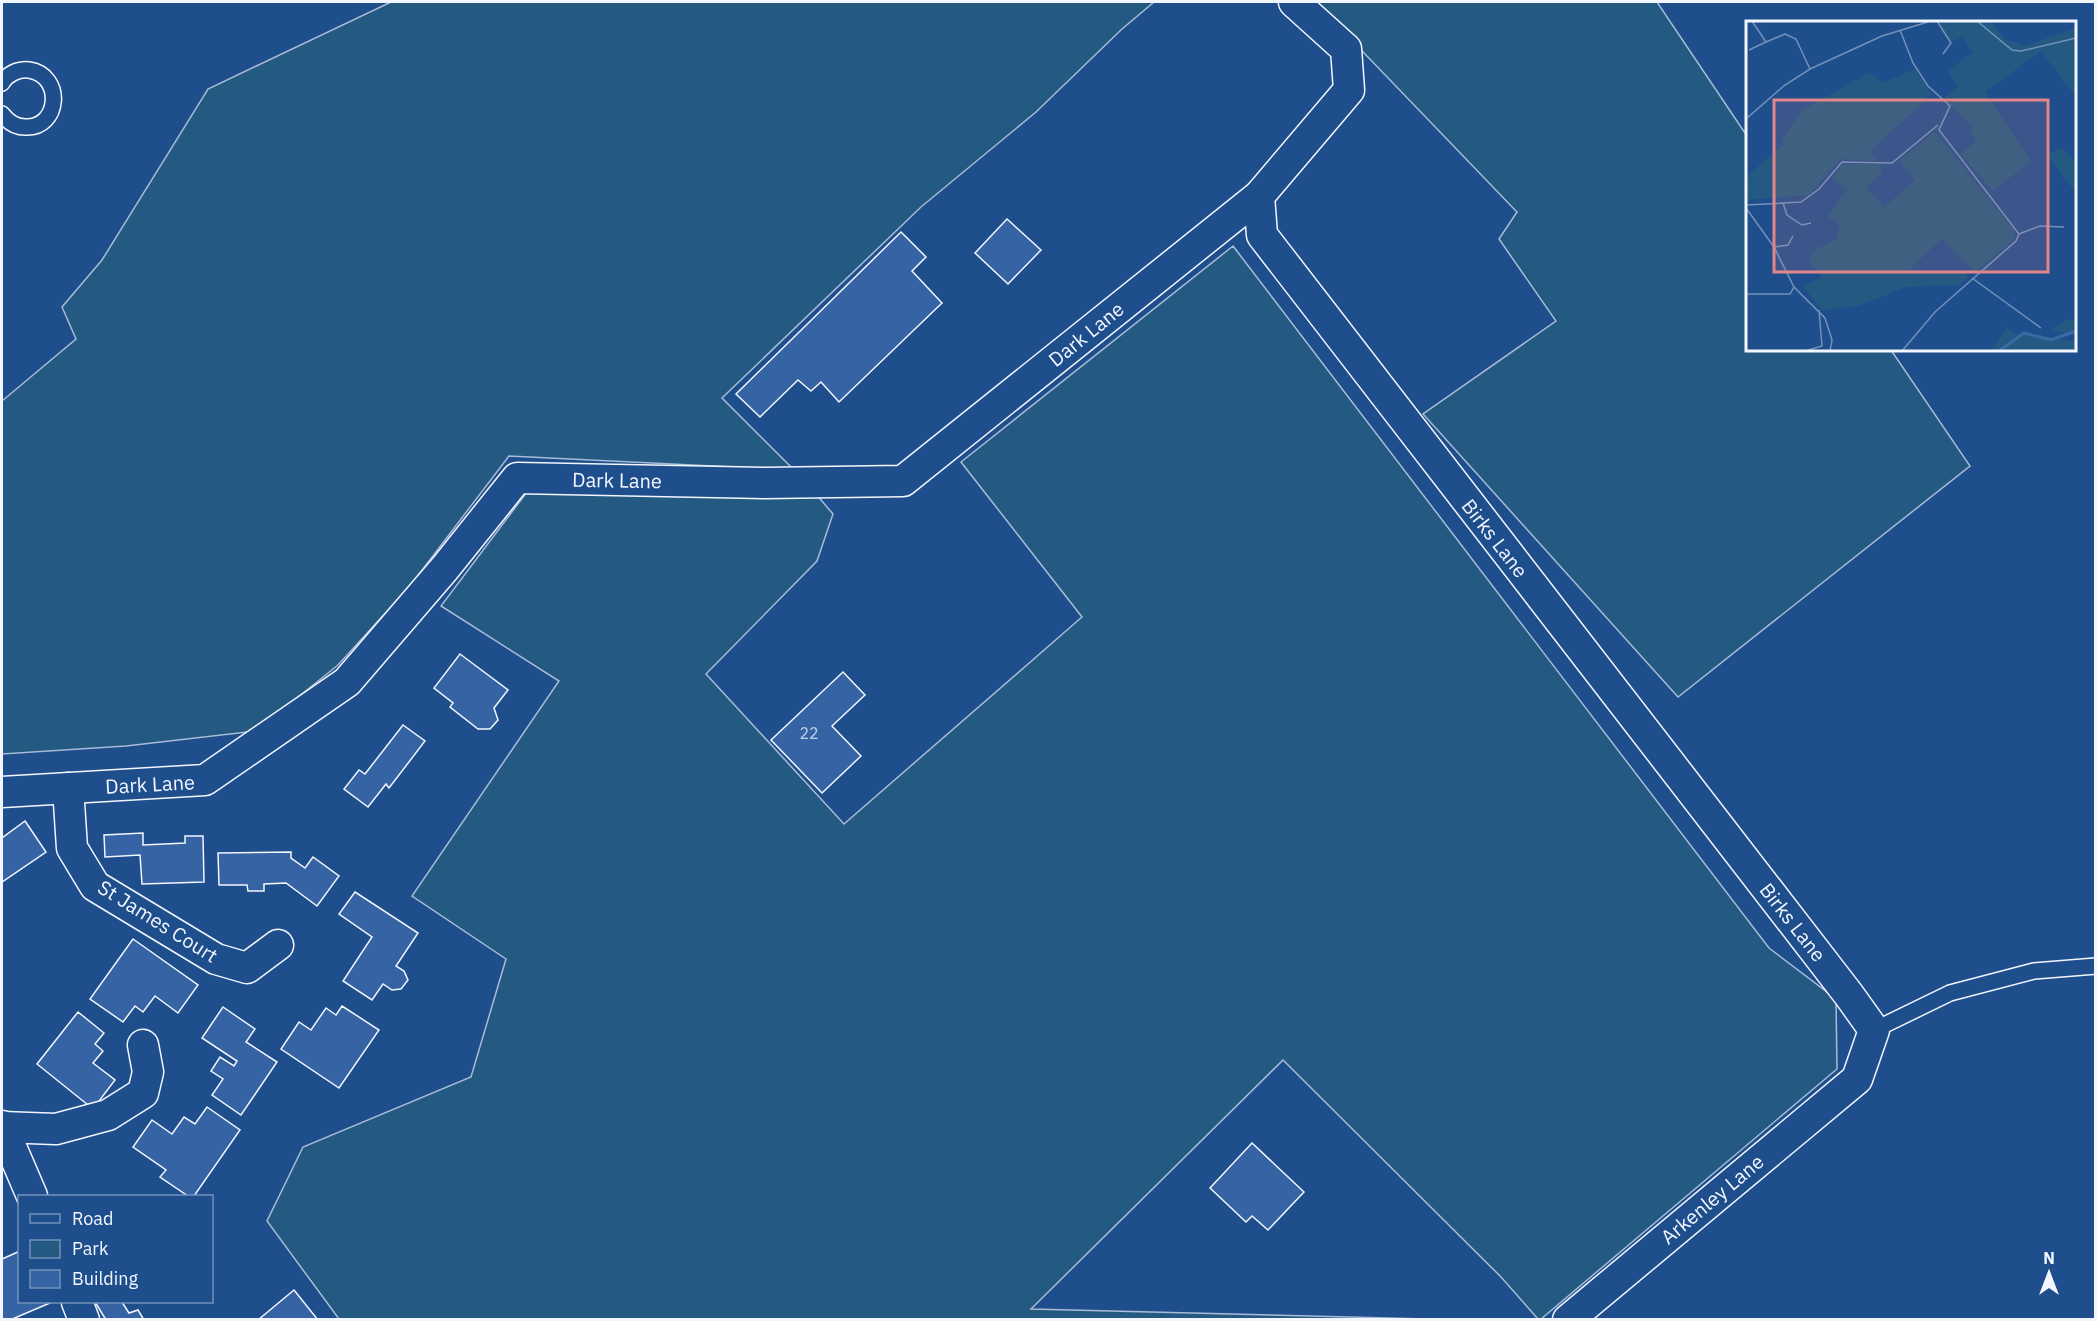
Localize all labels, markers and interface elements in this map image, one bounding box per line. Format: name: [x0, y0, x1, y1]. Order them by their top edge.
inset map: [1746, 21, 2076, 351]
street label: Dark Lane: [1043, 295, 1129, 373]
street label: Dark Lane: [572, 466, 662, 494]
street label: Birks Lane: [1456, 493, 1534, 583]
house number: 22: [799, 723, 819, 743]
street label: Dark Lane: [104, 768, 196, 800]
street label: St James Court: [93, 873, 223, 969]
street label: Birks Lane: [1754, 877, 1832, 967]
street label: Arkenley Lane: [1655, 1148, 1769, 1250]
legend: [18, 1195, 213, 1303]
text: Road: [72, 1207, 113, 1230]
text: Park: [72, 1237, 109, 1260]
north arrow: [2019, 1243, 2079, 1303]
text: N: [2043, 1248, 2055, 1268]
text: Building: [72, 1267, 139, 1290]

